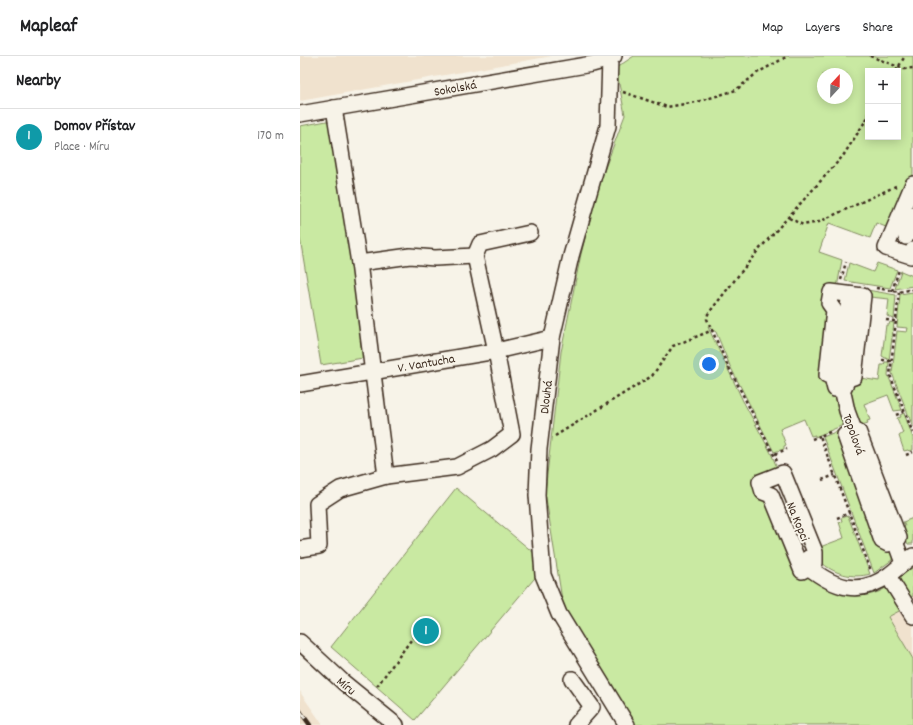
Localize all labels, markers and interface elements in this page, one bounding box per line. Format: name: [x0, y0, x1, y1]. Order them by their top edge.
text: Mapleaf: [20, 14, 77, 41]
text: Map: [762, 18, 783, 38]
text: Layers: [805, 18, 840, 38]
text: Share: [862, 18, 893, 38]
north arrow: [817, 68, 853, 104]
map controls: [865, 68, 901, 140]
button: +: [865, 68, 901, 104]
text: Nearby: [16, 70, 60, 94]
street label: Sokolská: [433, 76, 479, 103]
button: −: [865, 104, 901, 140]
text: Domov Přístav: [54, 116, 135, 138]
text: 1: [28, 127, 30, 146]
text: 170 m: [257, 127, 284, 146]
text: Place · Míru: [54, 138, 109, 157]
street label: V. Vantucha: [397, 350, 457, 379]
your location: [699, 354, 719, 374]
street label: Dlouhá: [536, 379, 559, 415]
street label: Topolová: [836, 412, 869, 458]
street label: Na Kopci: [780, 499, 813, 545]
pin: 1: [413, 616, 439, 646]
street label: Míru: [331, 673, 359, 701]

